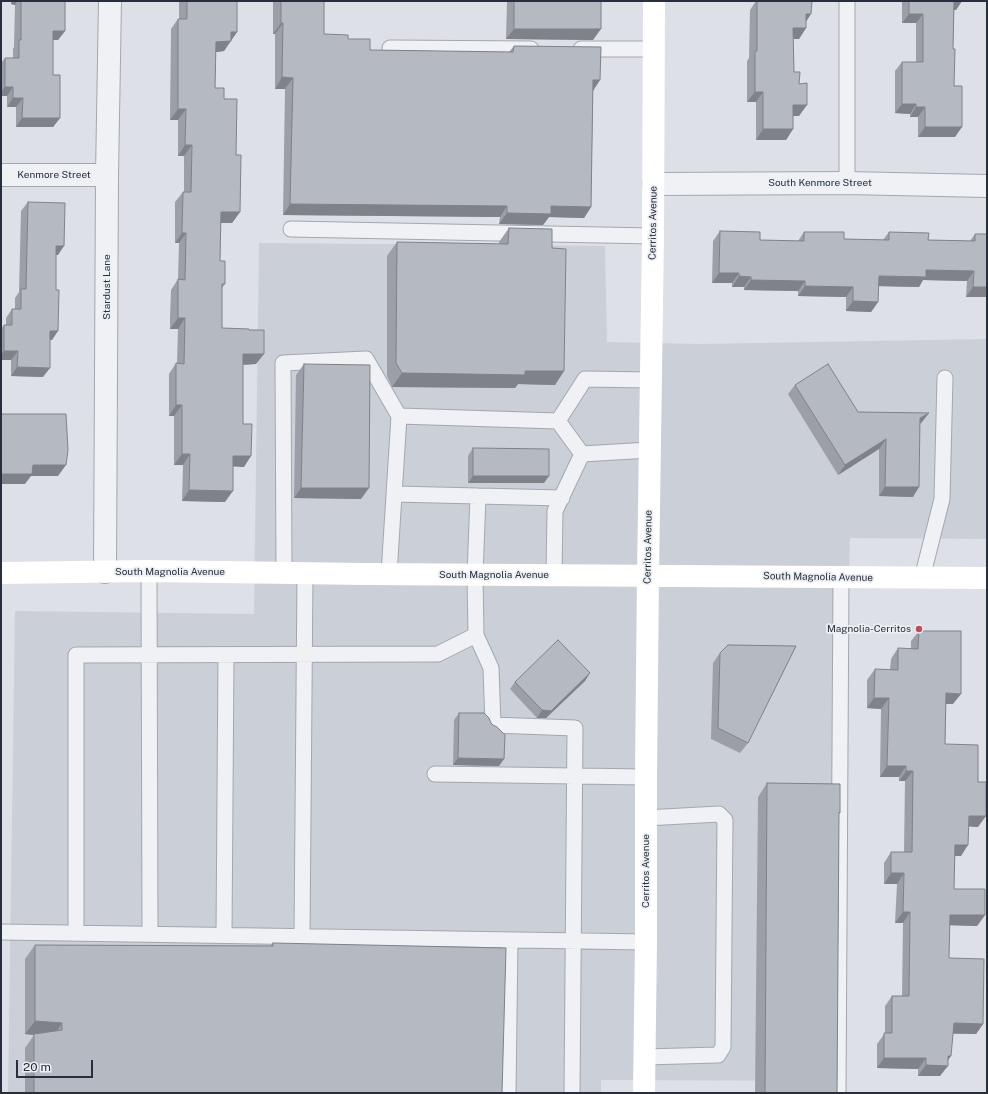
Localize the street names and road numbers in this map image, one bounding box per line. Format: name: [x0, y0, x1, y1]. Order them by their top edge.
street label: Kenmore Street: [17, 169, 91, 181]
street label: South Kenmore Street: [768, 177, 872, 189]
street label: Cerritos Avenue: [646, 186, 660, 260]
street label: Stardust Lane: [101, 254, 113, 320]
street label: Cerritos Avenue: [641, 510, 655, 584]
street label: South Magnolia Avenue: [115, 566, 225, 578]
street label: South Magnolia Avenue: [439, 569, 549, 581]
street label: South Magnolia Avenue: [763, 570, 873, 584]
street label: Cerritos Avenue: [640, 834, 652, 908]

